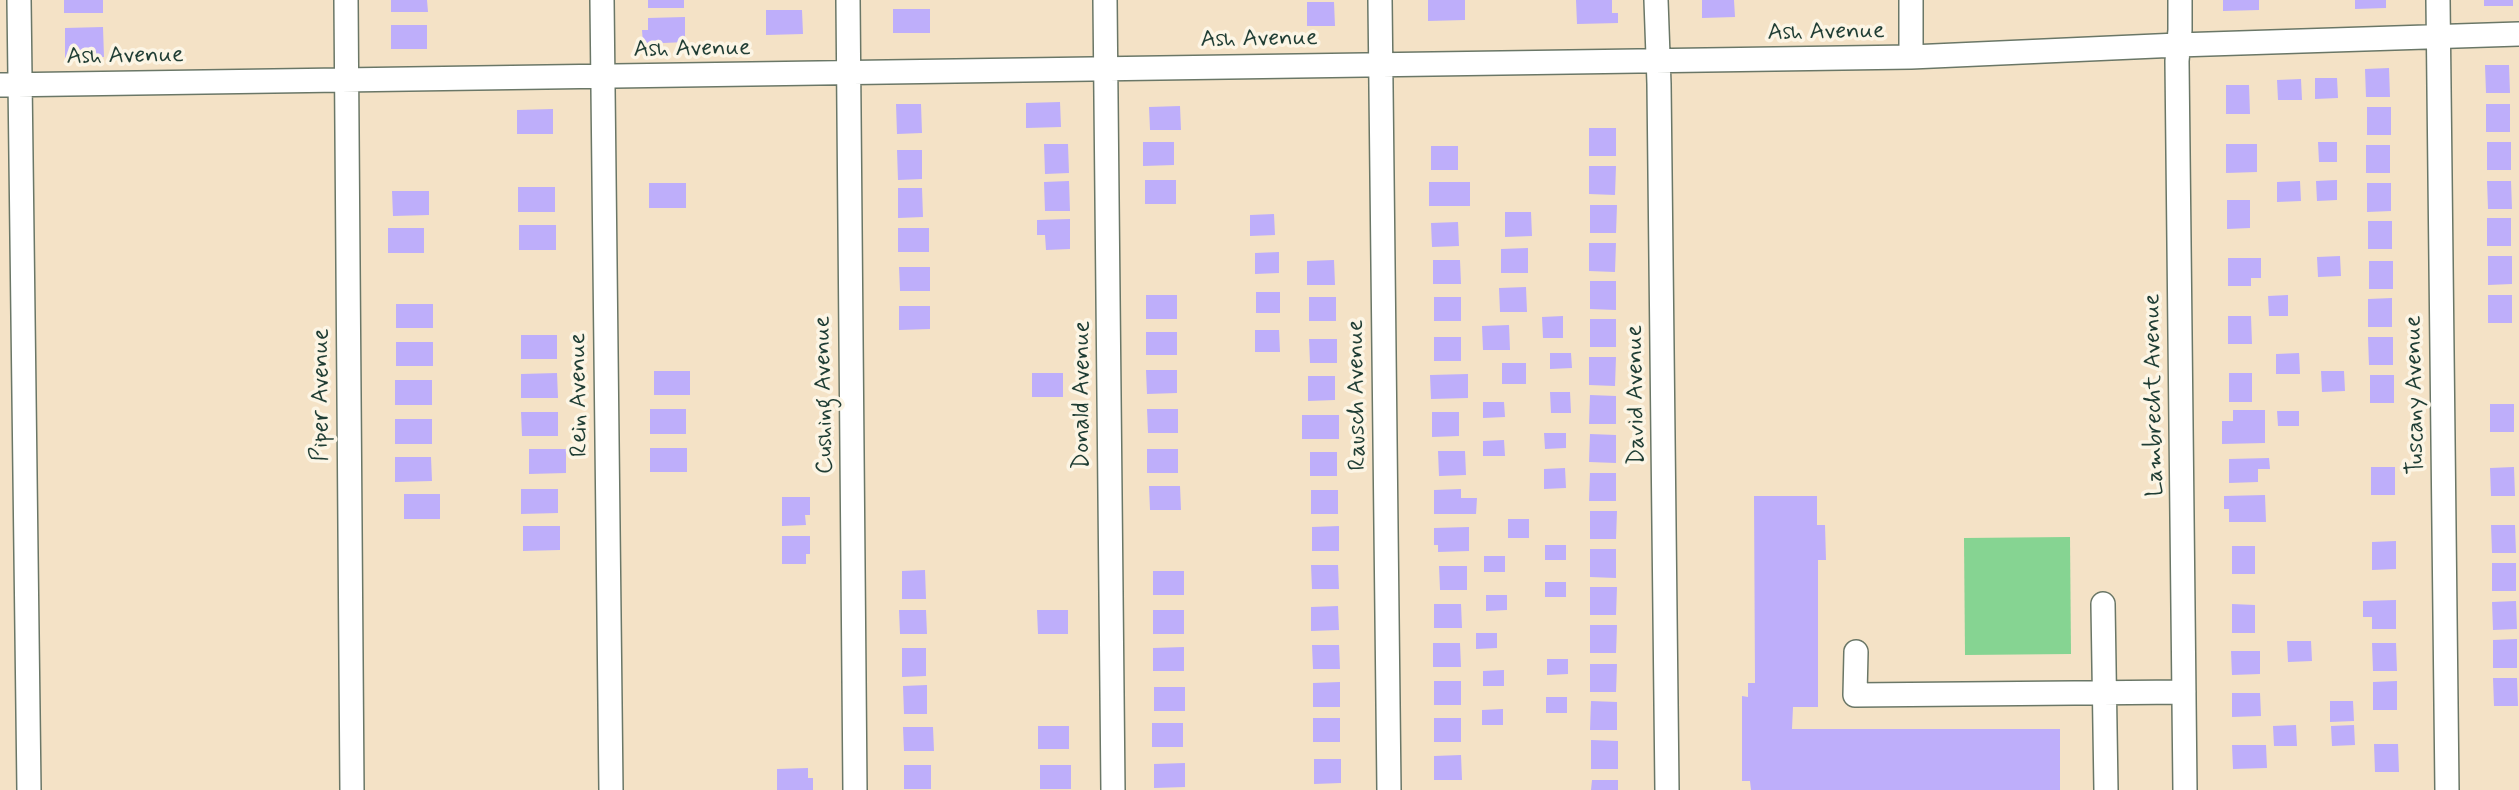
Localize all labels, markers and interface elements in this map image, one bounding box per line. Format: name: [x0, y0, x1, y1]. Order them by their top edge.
street label: Ash Avenue: [1767, 18, 1885, 48]
street label: Ash Avenue: [1200, 25, 1318, 55]
street label: Ash Avenue: [633, 35, 751, 65]
street label: Ash Avenue: [66, 42, 184, 72]
street label: Lambrecht Avenue: [2139, 293, 2171, 497]
street label: Tuscany Avenue: [2400, 315, 2432, 475]
street label: Cushing Avenue: [809, 316, 841, 474]
street label: Rausch Avenue: [1342, 319, 1374, 471]
street label: Donald Avenue: [1069, 321, 1097, 469]
street label: David Avenue: [1621, 325, 1653, 465]
street label: Piper Avenue: [308, 328, 336, 462]
street label: Rein Avenue: [565, 333, 595, 457]

